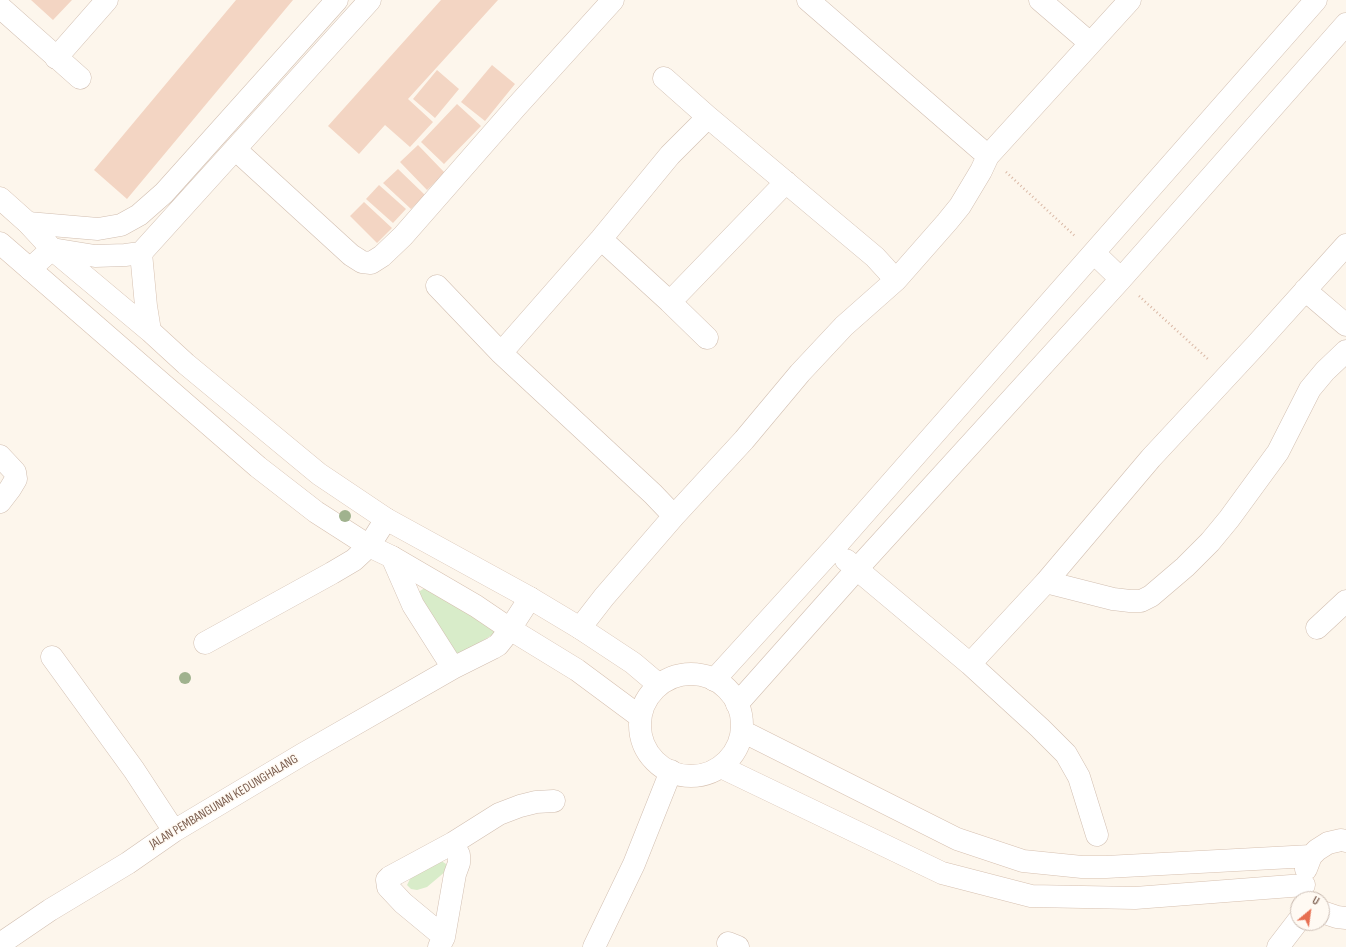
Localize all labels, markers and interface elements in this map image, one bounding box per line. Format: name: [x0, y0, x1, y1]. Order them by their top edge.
street label: JALAN PEMBANGUNAN KEDUNGHALANG: [147, 751, 301, 853]
north arrow: [1290, 891, 1330, 931]
text: U: [1310, 894, 1321, 908]

